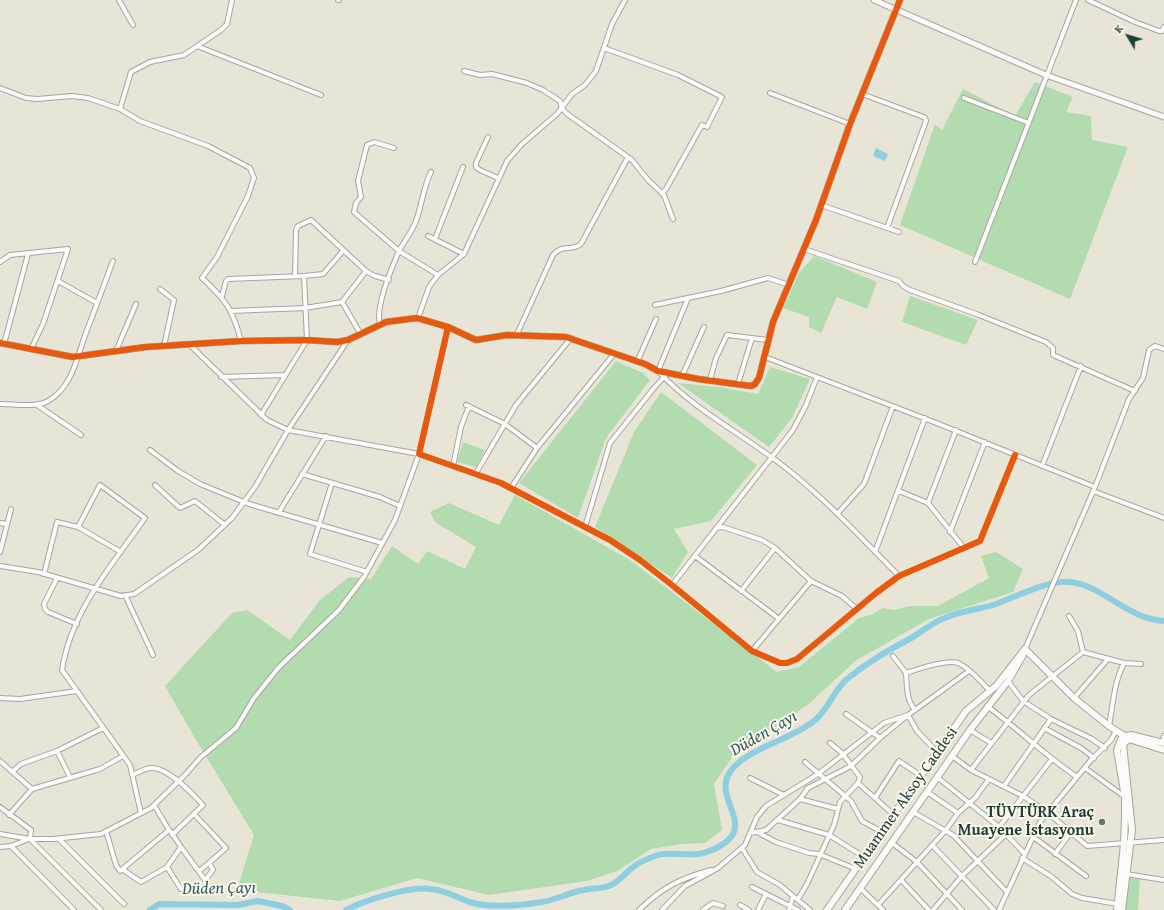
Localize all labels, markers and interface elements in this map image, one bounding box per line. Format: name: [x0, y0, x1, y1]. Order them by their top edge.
north arrow: [1108, 16, 1148, 56]
text: K: [1110, 21, 1127, 36]
water label: Düden Çayı: [727, 707, 801, 761]
street label: Muammer Aksoy Caddesi: [850, 723, 962, 873]
place label: TÜVTÜRK Araç Muayene İstasyonu: [958, 803, 1094, 841]
marker: TÜVTÜRK Araç Muayene İstasyonu: [1097, 817, 1107, 827]
water label: Düden Çayı: [182, 878, 256, 900]

